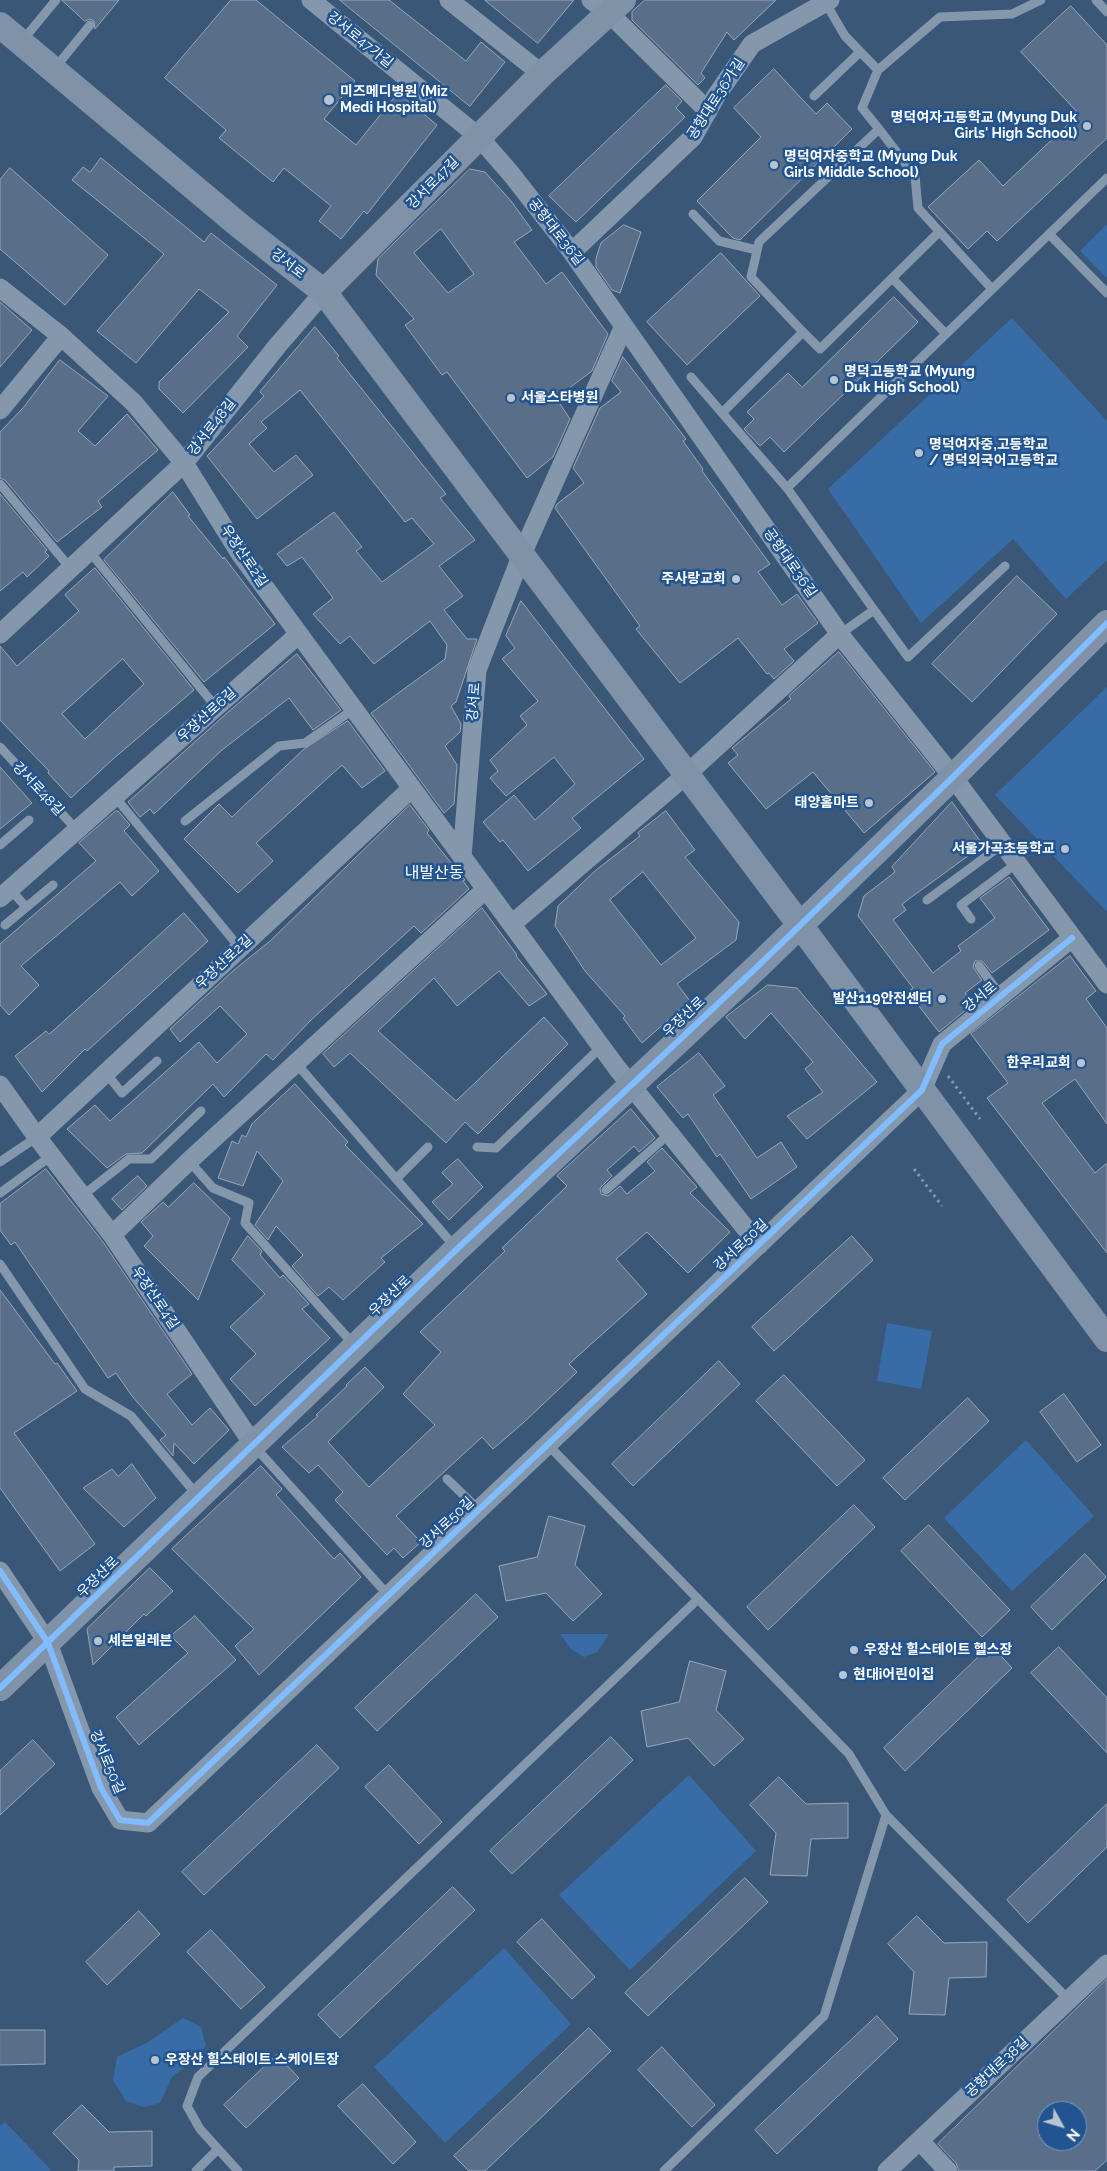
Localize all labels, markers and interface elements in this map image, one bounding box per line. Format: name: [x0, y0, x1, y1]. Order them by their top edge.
street label: 강서로47가길: [324, 8, 396, 72]
street label: 공항대로36가길: [684, 55, 748, 143]
place label: 미즈메디병원 (Miz Medi Hospital): [340, 84, 448, 116]
marker: 미즈메디병원 (Miz Medi Hospital): [322, 93, 336, 107]
place label: 명덕여자고등학교 (Myung Duk Girls' High School): [891, 110, 1077, 142]
marker: 명덕여자고등학교 (Myung Duk Girls' High School): [1081, 120, 1093, 132]
place label: 명덕여자중학교 (Myung Duk Girls Middle School): [784, 149, 958, 182]
street label: 강서로47길: [404, 154, 462, 212]
marker: 명덕여자중학교 (Myung Duk Girls Middle School): [768, 159, 780, 171]
street label: 공항대로36길: [525, 195, 587, 269]
street label: 강서로: [268, 245, 308, 283]
place label: 명덕고등학교 (Myung Duk High School): [844, 364, 975, 397]
marker: 명덕고등학교 (Myung Duk High School): [828, 374, 840, 386]
place label: 서울스타병원: [521, 390, 598, 406]
marker: 서울스타병원: [505, 392, 517, 404]
street label: 강서로48길: [185, 395, 239, 459]
place label: 명덕여자중,고등학교 / 명덕외국어고등학교: [929, 437, 1058, 470]
marker: 명덕여자중,고등학교 / 명덕외국어고등학교: [913, 447, 925, 459]
street label: 우장산로2길: [217, 522, 271, 590]
street label: 공항대로36길: [760, 525, 820, 601]
place label: 주사랑교회: [662, 571, 726, 587]
marker: 주사랑교회: [730, 573, 742, 585]
street label: 강서로: [464, 682, 484, 722]
street label: 우장산로6길: [174, 684, 240, 746]
street label: 강서로48길: [9, 759, 67, 819]
place label: 태양홈마트: [795, 795, 859, 811]
marker: 태양홈마트: [863, 797, 875, 809]
place label: 서울가곡초등학교: [952, 841, 1055, 857]
marker: 서울가곡초등학교: [1059, 843, 1071, 855]
district label: 내발산동: [405, 863, 463, 883]
street label: 우장산로2길: [192, 931, 256, 993]
street label: 강서로: [960, 978, 1000, 1016]
place label: 발산119안전센터: [833, 991, 932, 1007]
street label: 우장산로: [659, 993, 709, 1041]
marker: 발산119안전센터: [936, 993, 948, 1005]
place label: 한우리교회: [1007, 1055, 1071, 1071]
marker: 한우리교회: [1075, 1057, 1087, 1069]
street label: 강서로50길: [711, 1216, 771, 1274]
street label: 우장산로4길: [128, 1263, 182, 1333]
street label: 우장산로: [366, 1272, 414, 1320]
street label: 강서로50길: [417, 1494, 477, 1552]
street label: 우장산로: [74, 1553, 122, 1601]
place label: 세븐일레븐: [108, 1633, 172, 1649]
marker: 세븐일레븐: [92, 1635, 104, 1647]
place label: 우장산 힐스테이트 헬스장: [864, 1642, 1012, 1658]
marker: 우장산 힐스테이트 헬스장: [848, 1644, 860, 1656]
place label: 현대i어린이집: [853, 1667, 934, 1683]
marker: 현대i어린이집: [837, 1669, 849, 1681]
street label: 강서로50길: [86, 1728, 128, 1796]
street label: 공항대로38길: [962, 2034, 1032, 2100]
place label: 우장산 힐스테이트 스케이트장: [165, 2052, 339, 2068]
marker: 우장산 힐스테이트 스케이트장: [149, 2054, 161, 2066]
north arrow: [1037, 2101, 1087, 2151]
text: N: [1063, 2126, 1082, 2144]

